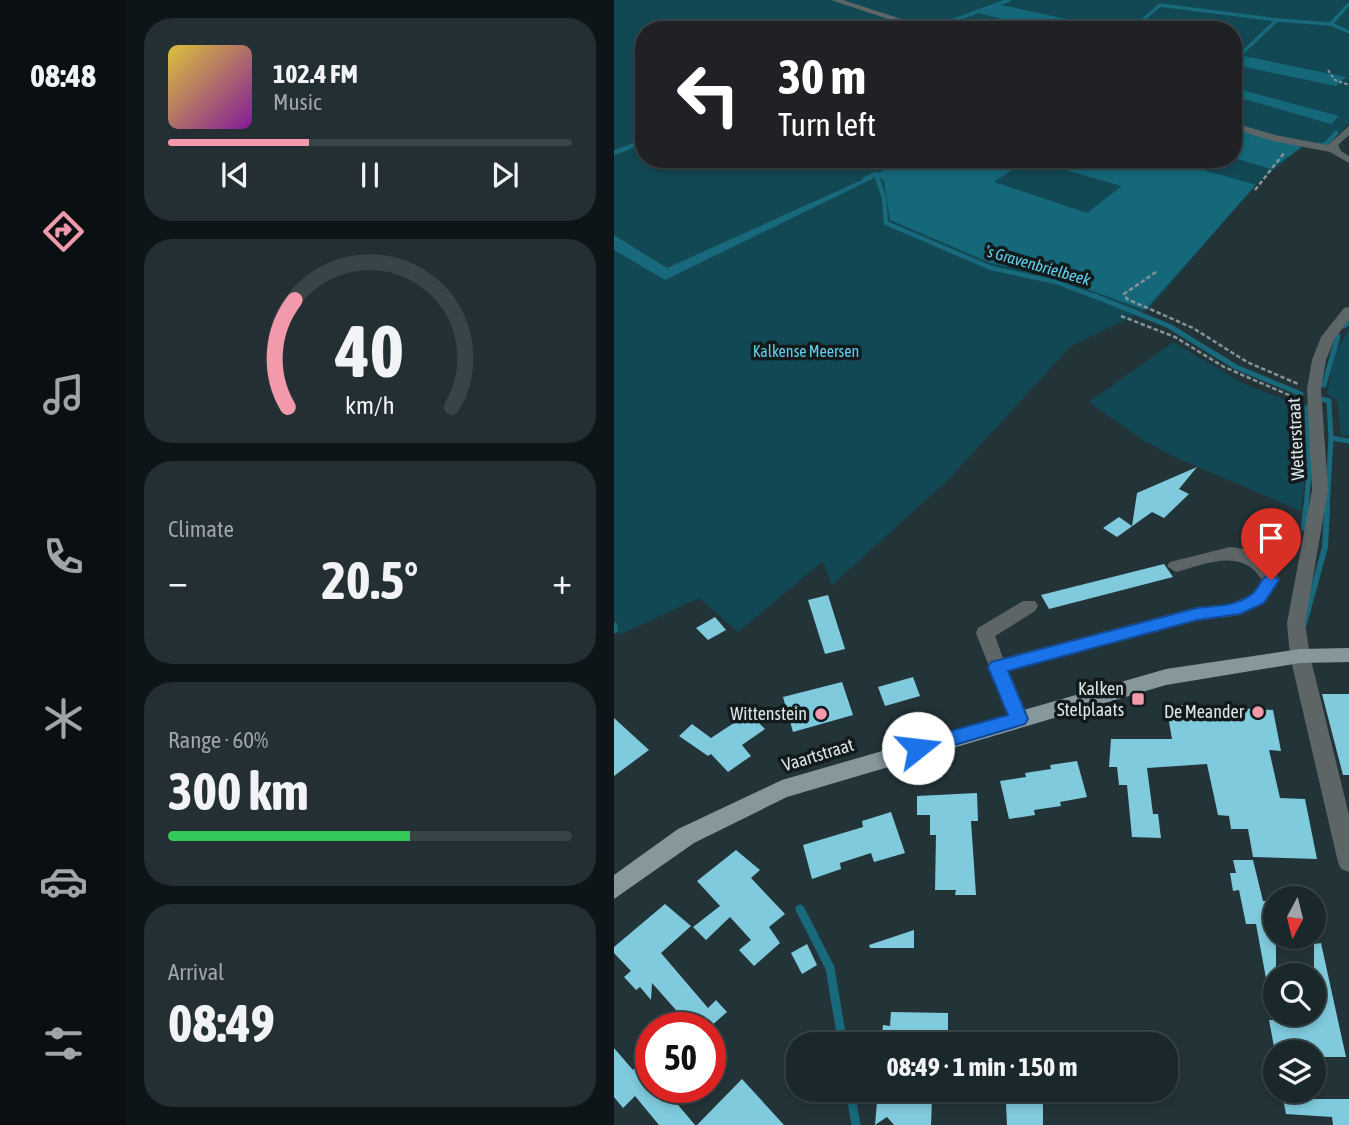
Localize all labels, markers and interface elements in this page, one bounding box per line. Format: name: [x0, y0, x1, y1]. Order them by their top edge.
text: 30 m: [778, 48, 866, 104]
icon: left: [663, 49, 754, 140]
text: 08:48: [30, 57, 96, 94]
text: 102.4 FM: [273, 59, 358, 89]
text: Music: [273, 89, 321, 115]
text: Turn left: [778, 106, 876, 143]
icon: previous: [216, 156, 254, 194]
icon: pause: [351, 156, 389, 194]
icon: next: [486, 156, 524, 194]
icon: directions: [39, 207, 88, 256]
water label: 's Gravenbrielbeek: [983, 241, 1094, 289]
text: 40: [335, 310, 404, 393]
park label: Kalkense Meersen: [753, 342, 859, 360]
icon: music: [39, 370, 88, 419]
text: km/h: [345, 391, 395, 419]
street label: Wetterstraat: [1283, 397, 1308, 481]
pin: [1241, 508, 1301, 580]
text: Climate: [168, 516, 234, 542]
icon: arrive: [1252, 519, 1290, 557]
icon: phone: [39, 532, 88, 581]
text: 20.5°: [322, 550, 418, 610]
text: −: [168, 559, 188, 602]
text: +: [552, 559, 572, 602]
place label: Kalken Stelplaats: [1057, 678, 1124, 720]
marker: Kalken Stelplaats: [1130, 691, 1146, 707]
icon: climate: [39, 694, 88, 743]
place label: De Meander: [1164, 701, 1245, 722]
place label: Wittenstein: [730, 703, 807, 724]
marker: De Meander: [1250, 704, 1266, 720]
marker: Wittenstein: [813, 706, 829, 722]
position arrow: [881, 711, 955, 785]
text: Range · 60%: [168, 727, 268, 753]
street label: Vaartstraat: [780, 734, 856, 775]
text: 300 km: [168, 761, 309, 821]
icon: car: [39, 857, 88, 906]
north arrow: [1263, 886, 1326, 948]
map controls: [1263, 886, 1326, 1103]
text: Arrival: [168, 959, 224, 985]
button: search: [1263, 963, 1326, 1026]
text: 08:49: [168, 993, 275, 1053]
speed limit sign: 50: [635, 1012, 726, 1103]
icon: filters: [39, 1019, 88, 1068]
button: layers: [1263, 1040, 1326, 1103]
text: 08:49 · 1 min · 150 m: [887, 1052, 1077, 1082]

